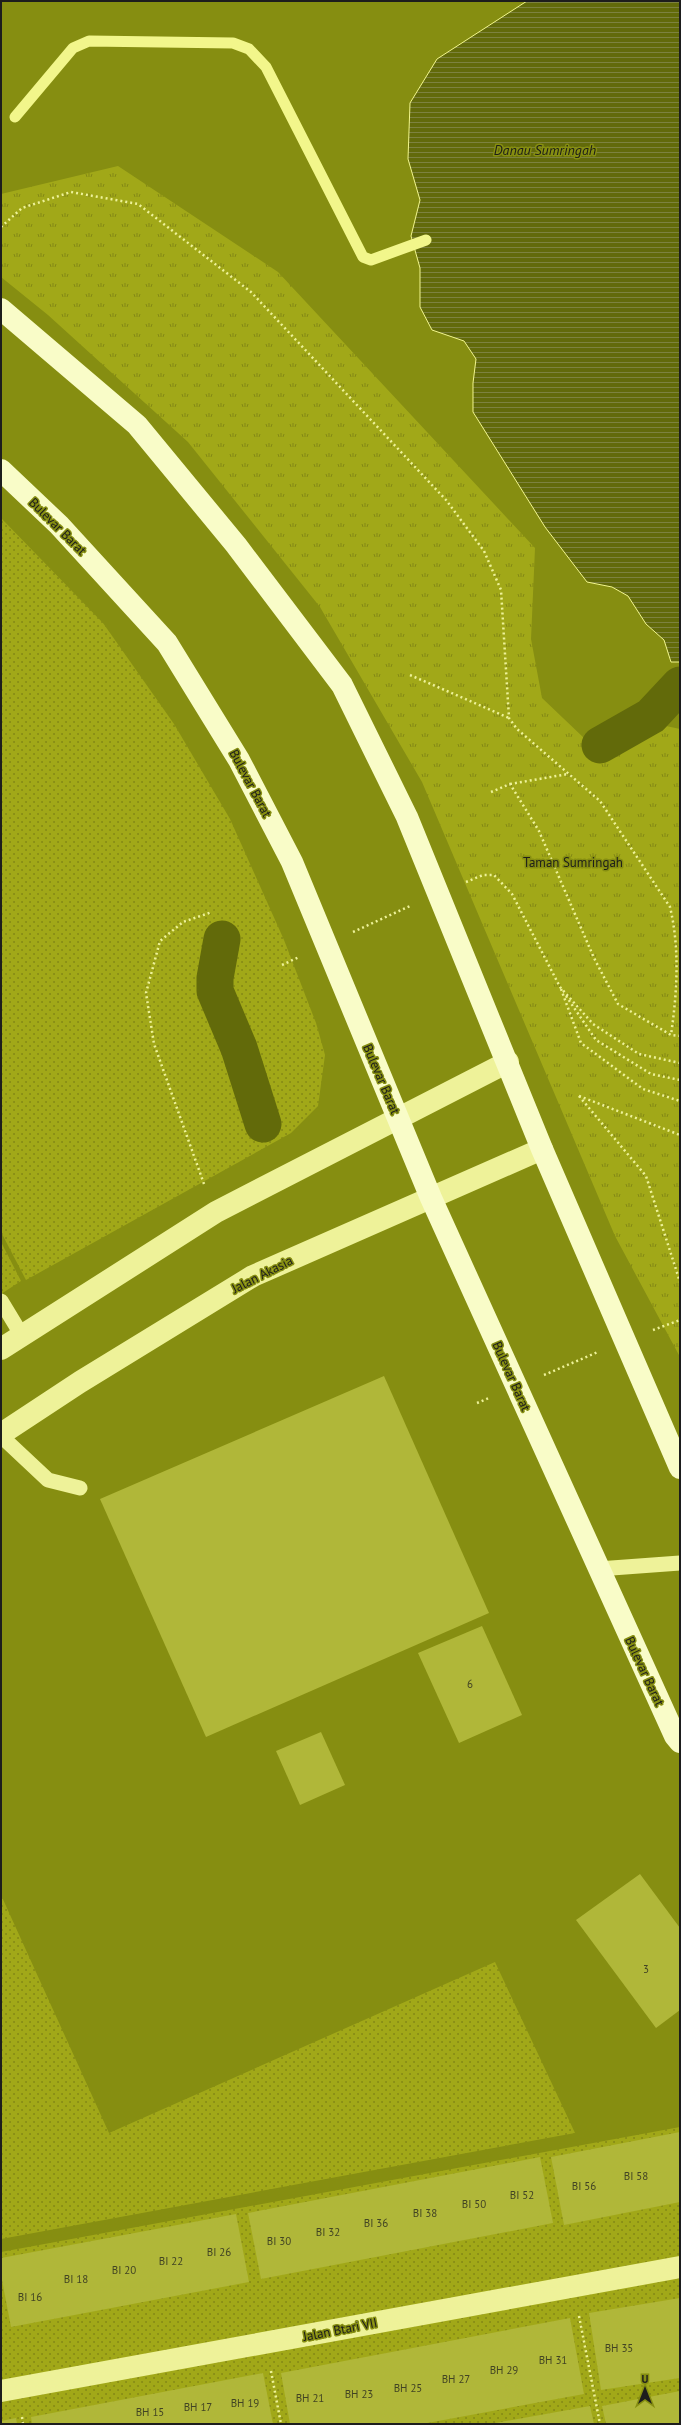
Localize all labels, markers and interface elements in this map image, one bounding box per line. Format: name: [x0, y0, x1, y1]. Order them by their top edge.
water label: Danau Sumringah: [494, 141, 596, 159]
street label: Bulevar Barat: [25, 494, 90, 559]
street label: Bulevar Barat: [226, 746, 276, 821]
park label: Taman Sumringah: [523, 854, 623, 871]
street label: Bulevar Barat: [359, 1042, 404, 1117]
street label: Jalan Akasia: [228, 1252, 296, 1298]
street label: Bulevar Barat: [489, 1339, 535, 1414]
street label: Bulevar Barat: [621, 1634, 668, 1709]
house number: 6: [467, 1677, 473, 1691]
house number: 3: [643, 1962, 649, 1976]
house number: BI 58: [624, 2169, 648, 2183]
house number: BI 56: [572, 2179, 596, 2193]
house number: BI 52: [510, 2188, 534, 2202]
house number: BI 50: [462, 2197, 486, 2211]
house number: BI 38: [413, 2206, 437, 2220]
house number: BI 36: [364, 2216, 388, 2230]
house number: BI 32: [316, 2225, 340, 2239]
house number: BI 30: [267, 2234, 291, 2248]
house number: BI 26: [207, 2245, 231, 2259]
house number: BI 22: [159, 2254, 183, 2268]
house number: BI 20: [112, 2263, 136, 2277]
house number: BI 18: [64, 2272, 88, 2286]
house number: BI 16: [18, 2290, 42, 2304]
street label: Jalan Btari VII: [300, 2314, 379, 2345]
house number: BH 35: [605, 2341, 633, 2355]
house number: BH 31: [539, 2353, 567, 2367]
house number: BH 29: [490, 2363, 518, 2377]
north arrow: [625, 2369, 665, 2409]
house number: BH 27: [442, 2372, 470, 2386]
text: U: [642, 2372, 649, 2386]
house number: BH 25: [394, 2381, 422, 2395]
house number: BH 23: [345, 2387, 373, 2401]
house number: BH 21: [296, 2391, 324, 2405]
house number: BH 19: [231, 2396, 259, 2410]
house number: BH 17: [184, 2400, 212, 2414]
house number: BH 15: [136, 2405, 164, 2419]

